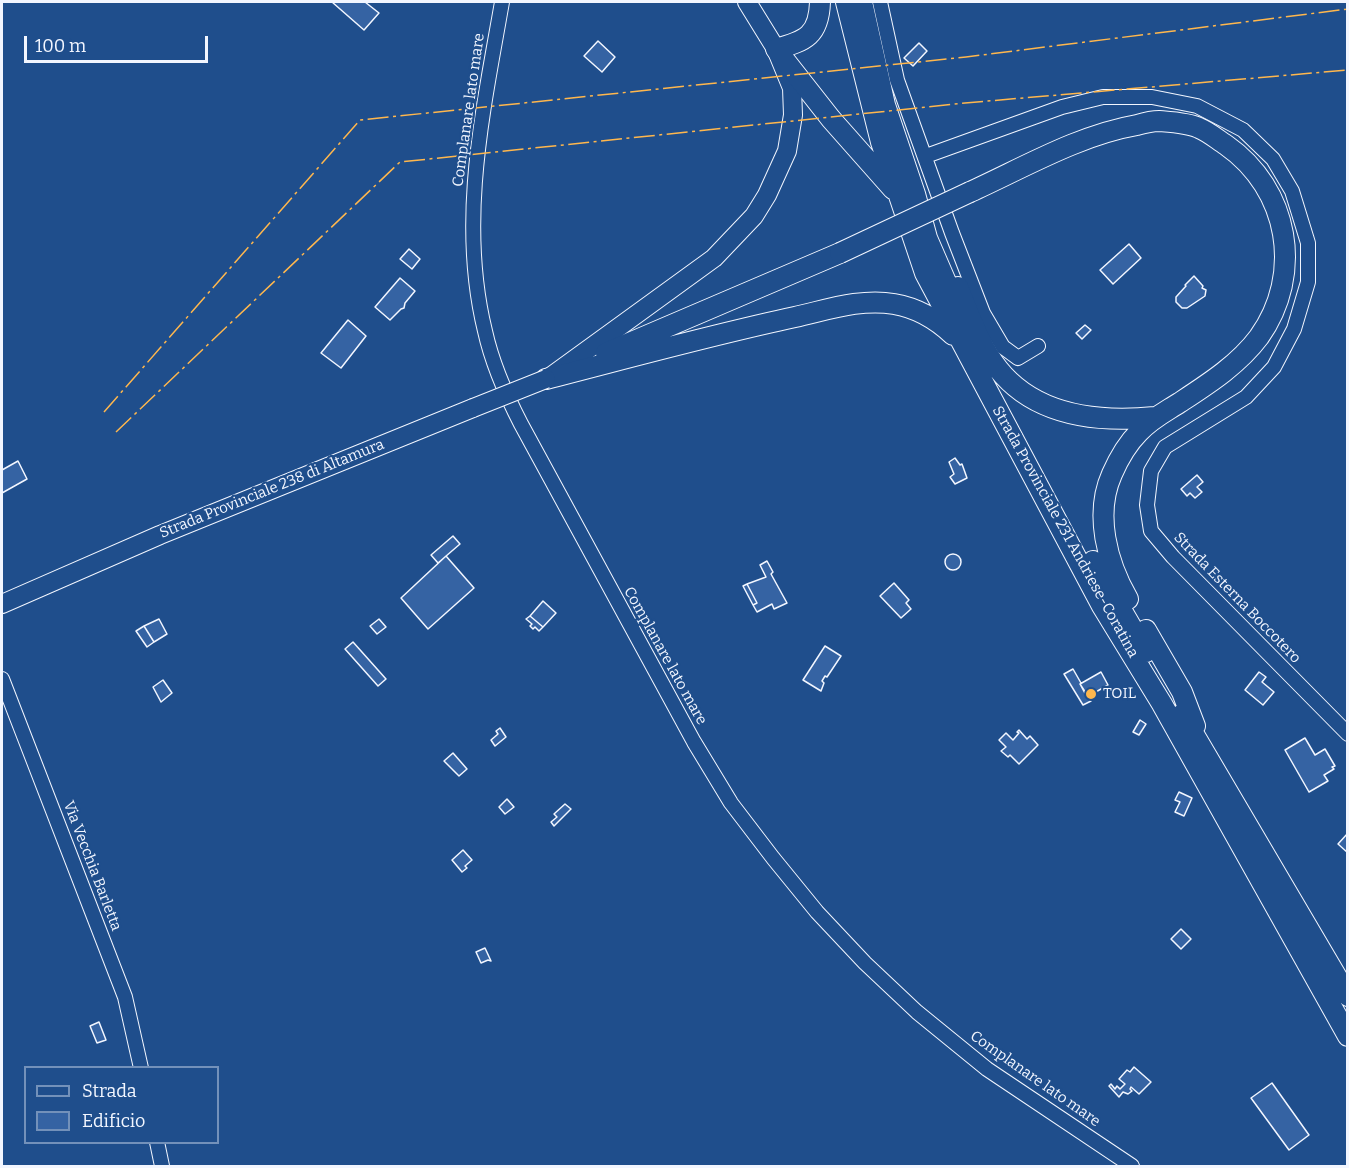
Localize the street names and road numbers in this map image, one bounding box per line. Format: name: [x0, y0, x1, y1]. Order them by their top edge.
street label: Complanare lato mare: [449, 32, 489, 188]
street label: Strada Provinciale 231 Andriese-Coratina: [988, 403, 1142, 661]
street label: Strada Provinciale 238 di Altamura: [157, 436, 387, 542]
street label: Strada Esterna Boccotero: [1170, 529, 1304, 667]
street label: Complanare lato mare: [620, 584, 710, 728]
street label: Via Vecchia Barletta: [59, 799, 125, 933]
street label: Complanare lato mare: [966, 1027, 1104, 1131]

